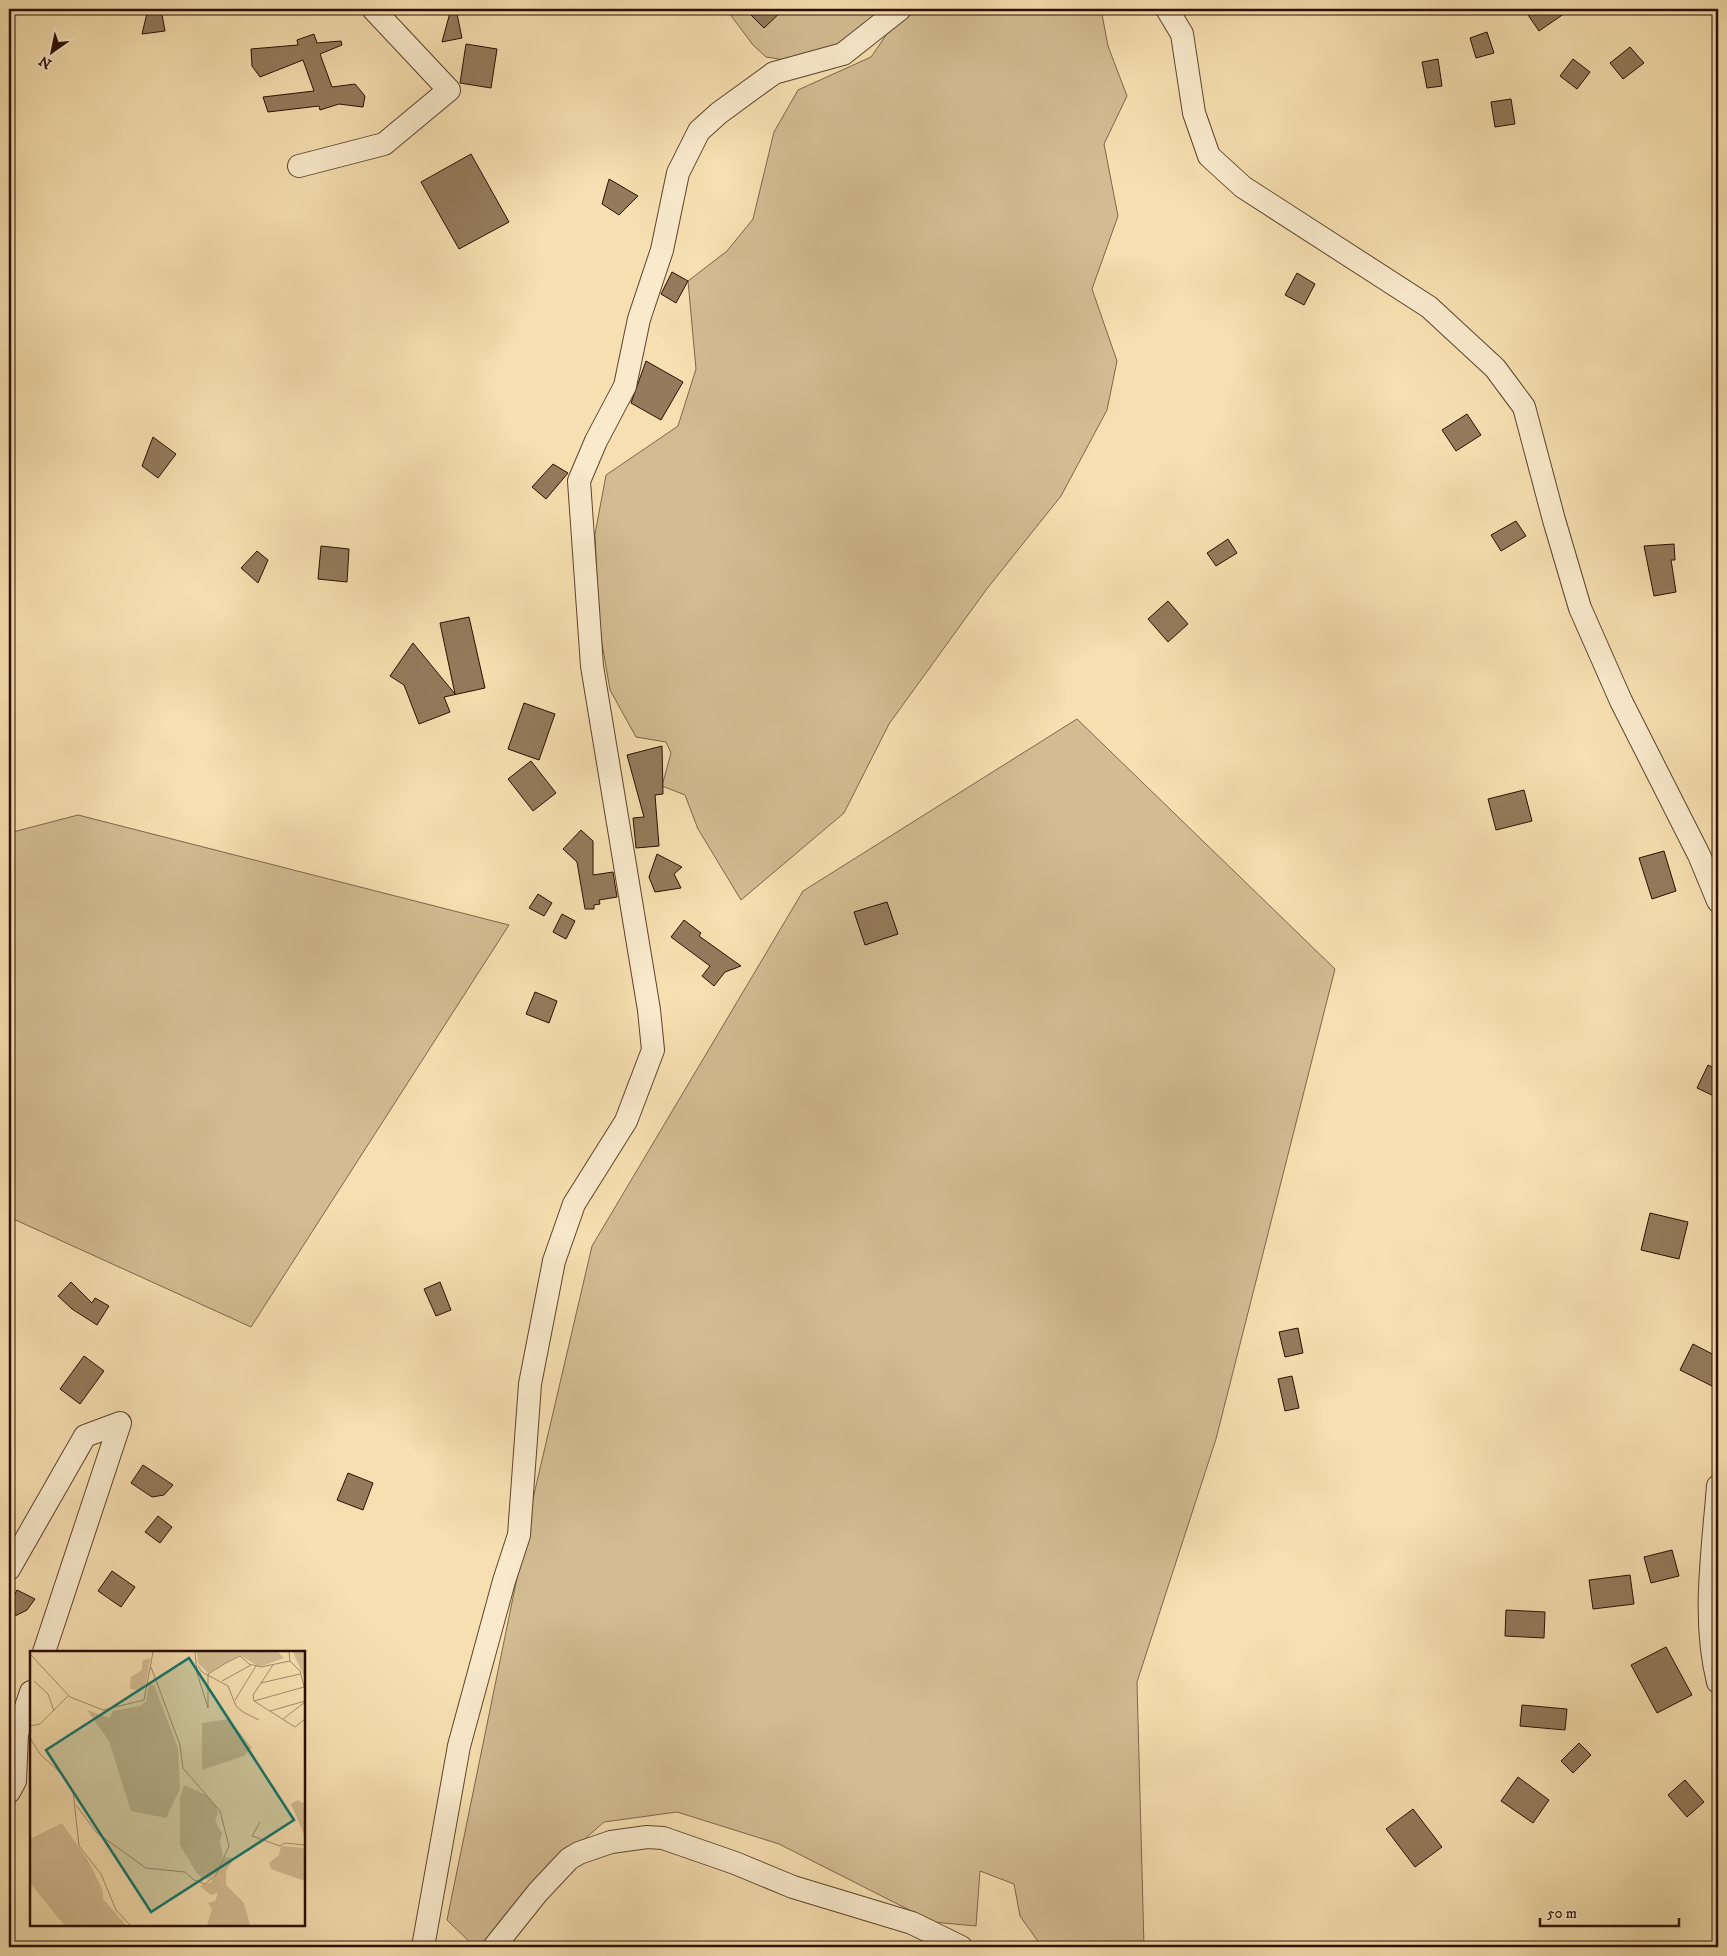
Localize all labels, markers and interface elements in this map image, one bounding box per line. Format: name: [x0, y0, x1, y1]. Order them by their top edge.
north arrow: [28, 28, 78, 78]
text: N: [35, 51, 55, 73]
inset map: [30, 1651, 305, 1926]
scale bar: [1540, 1896, 1678, 1928]
text: 50 m: [1547, 1904, 1577, 1923]

